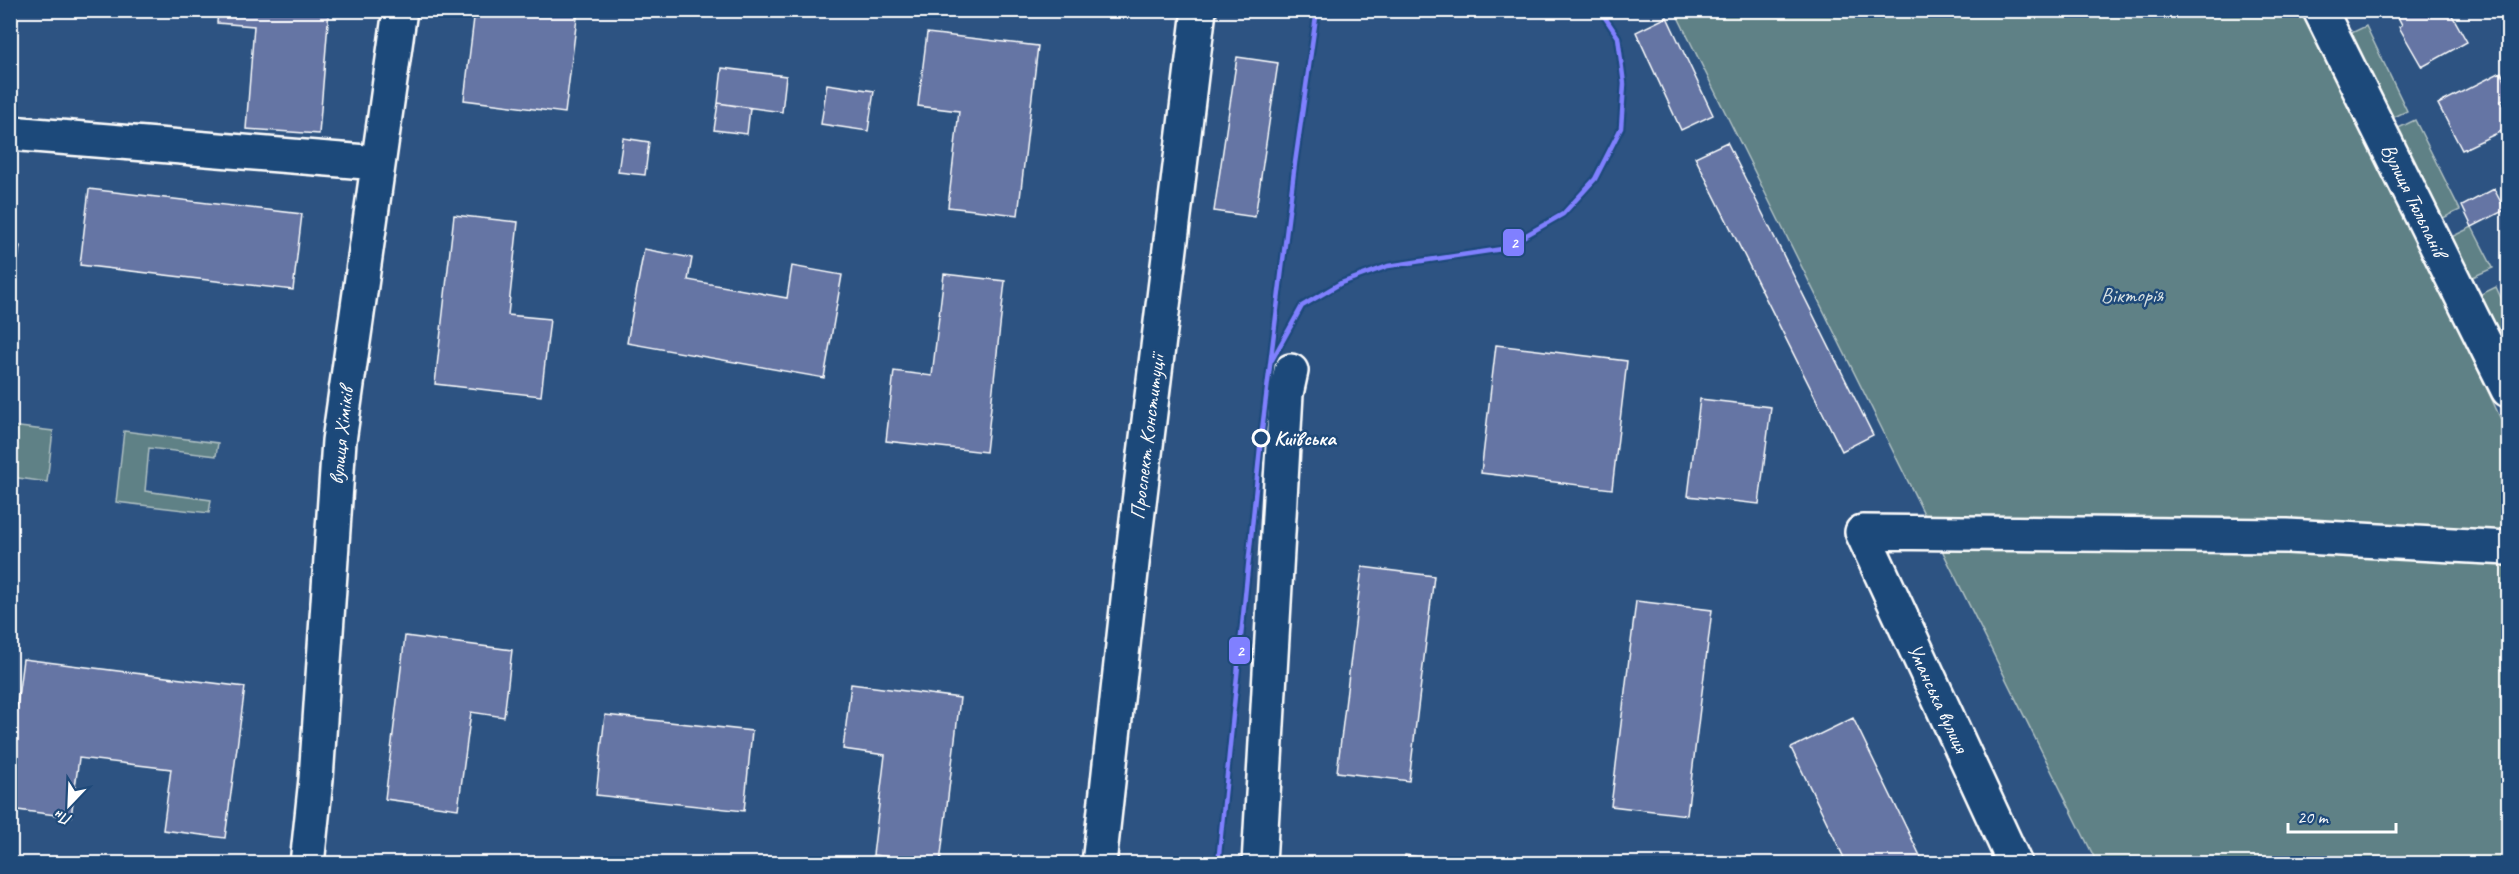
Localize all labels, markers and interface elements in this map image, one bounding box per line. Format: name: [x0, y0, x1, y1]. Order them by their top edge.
street label: Вулиця Тюльпанів: [2375, 139, 2455, 265]
line badge: 2: [1502, 228, 1525, 257]
text: 2: [1510, 233, 1519, 253]
park label: Вікторія: [2101, 282, 2165, 308]
street label: Проспект Конституції: [1124, 349, 1171, 521]
street label: вулиця Хіміків: [323, 381, 360, 486]
place label: Київська: [1274, 425, 1337, 451]
marker: Київська: [1252, 429, 1270, 447]
line badge: 2: [1228, 636, 1251, 665]
street label: Уманська вулиця: [1902, 640, 1975, 758]
text: 2: [1236, 641, 1245, 661]
north arrow: [39, 775, 99, 835]
scale bar: [2288, 796, 2396, 834]
text: Пн: [51, 805, 75, 830]
text: 20 m: [2297, 806, 2330, 828]

